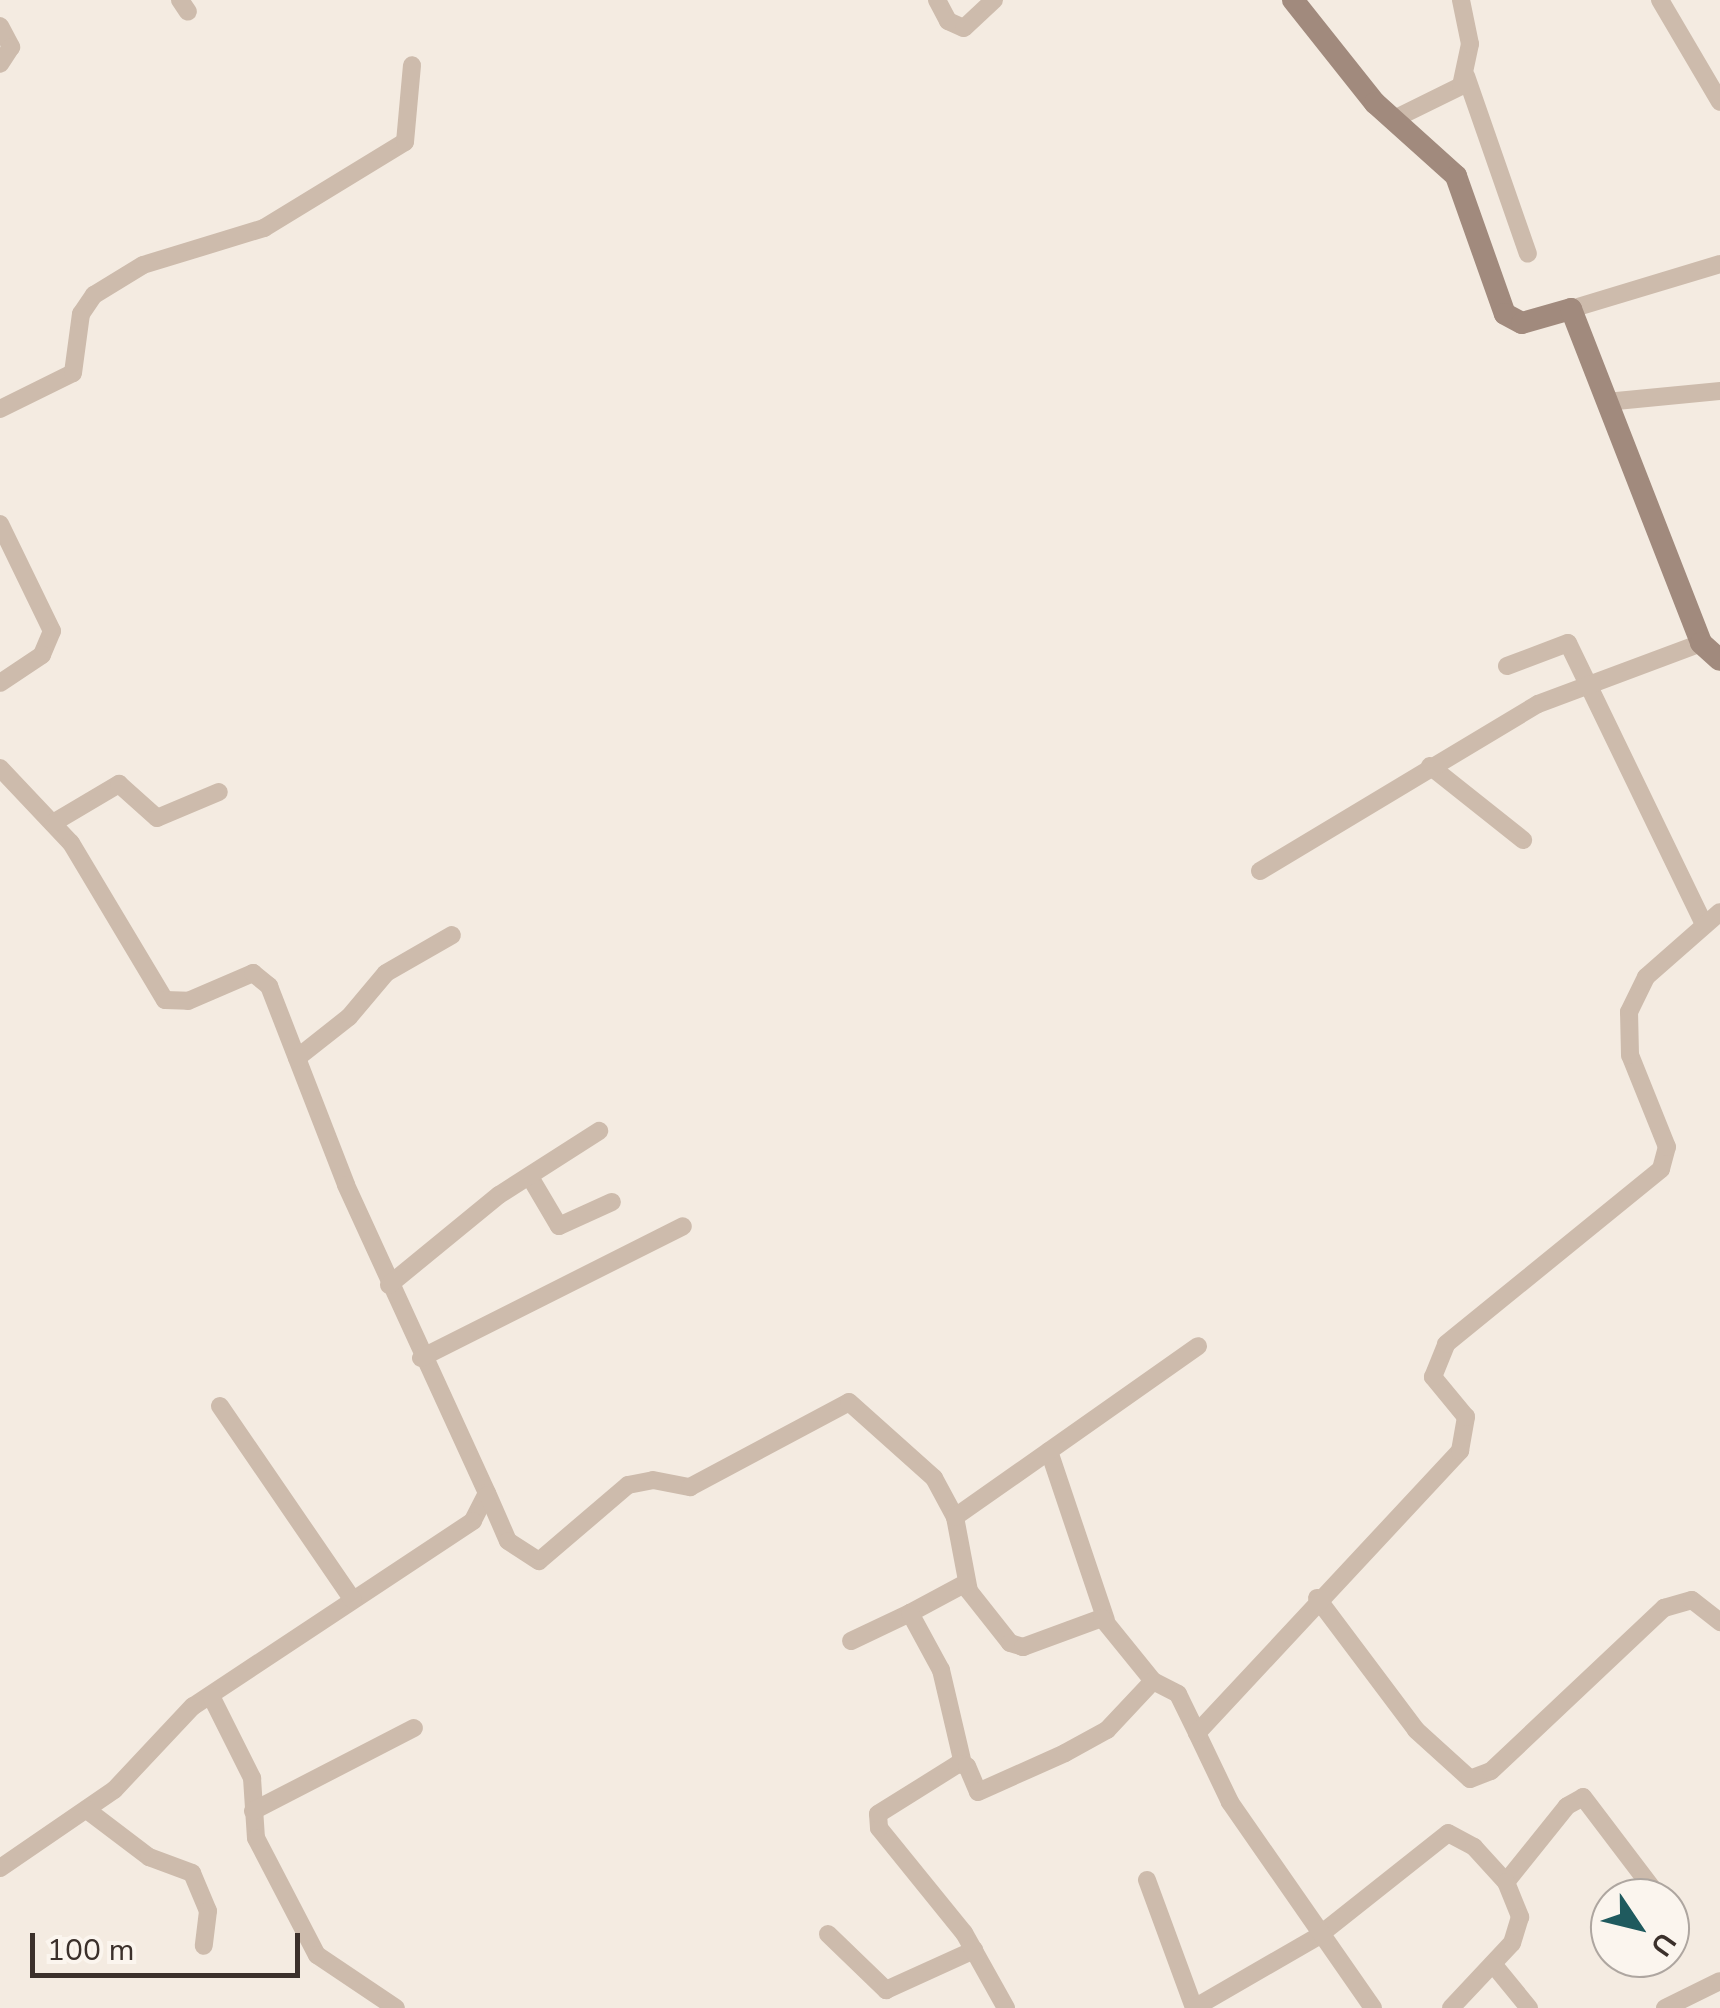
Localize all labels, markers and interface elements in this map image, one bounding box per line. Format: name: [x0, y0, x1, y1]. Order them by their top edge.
north arrow: [1590, 1878, 1690, 1978]
scale bar: [35, 1913, 305, 1975]
text: U: [1641, 1925, 1684, 1963]
text: 100 m: [47, 1930, 134, 1971]

